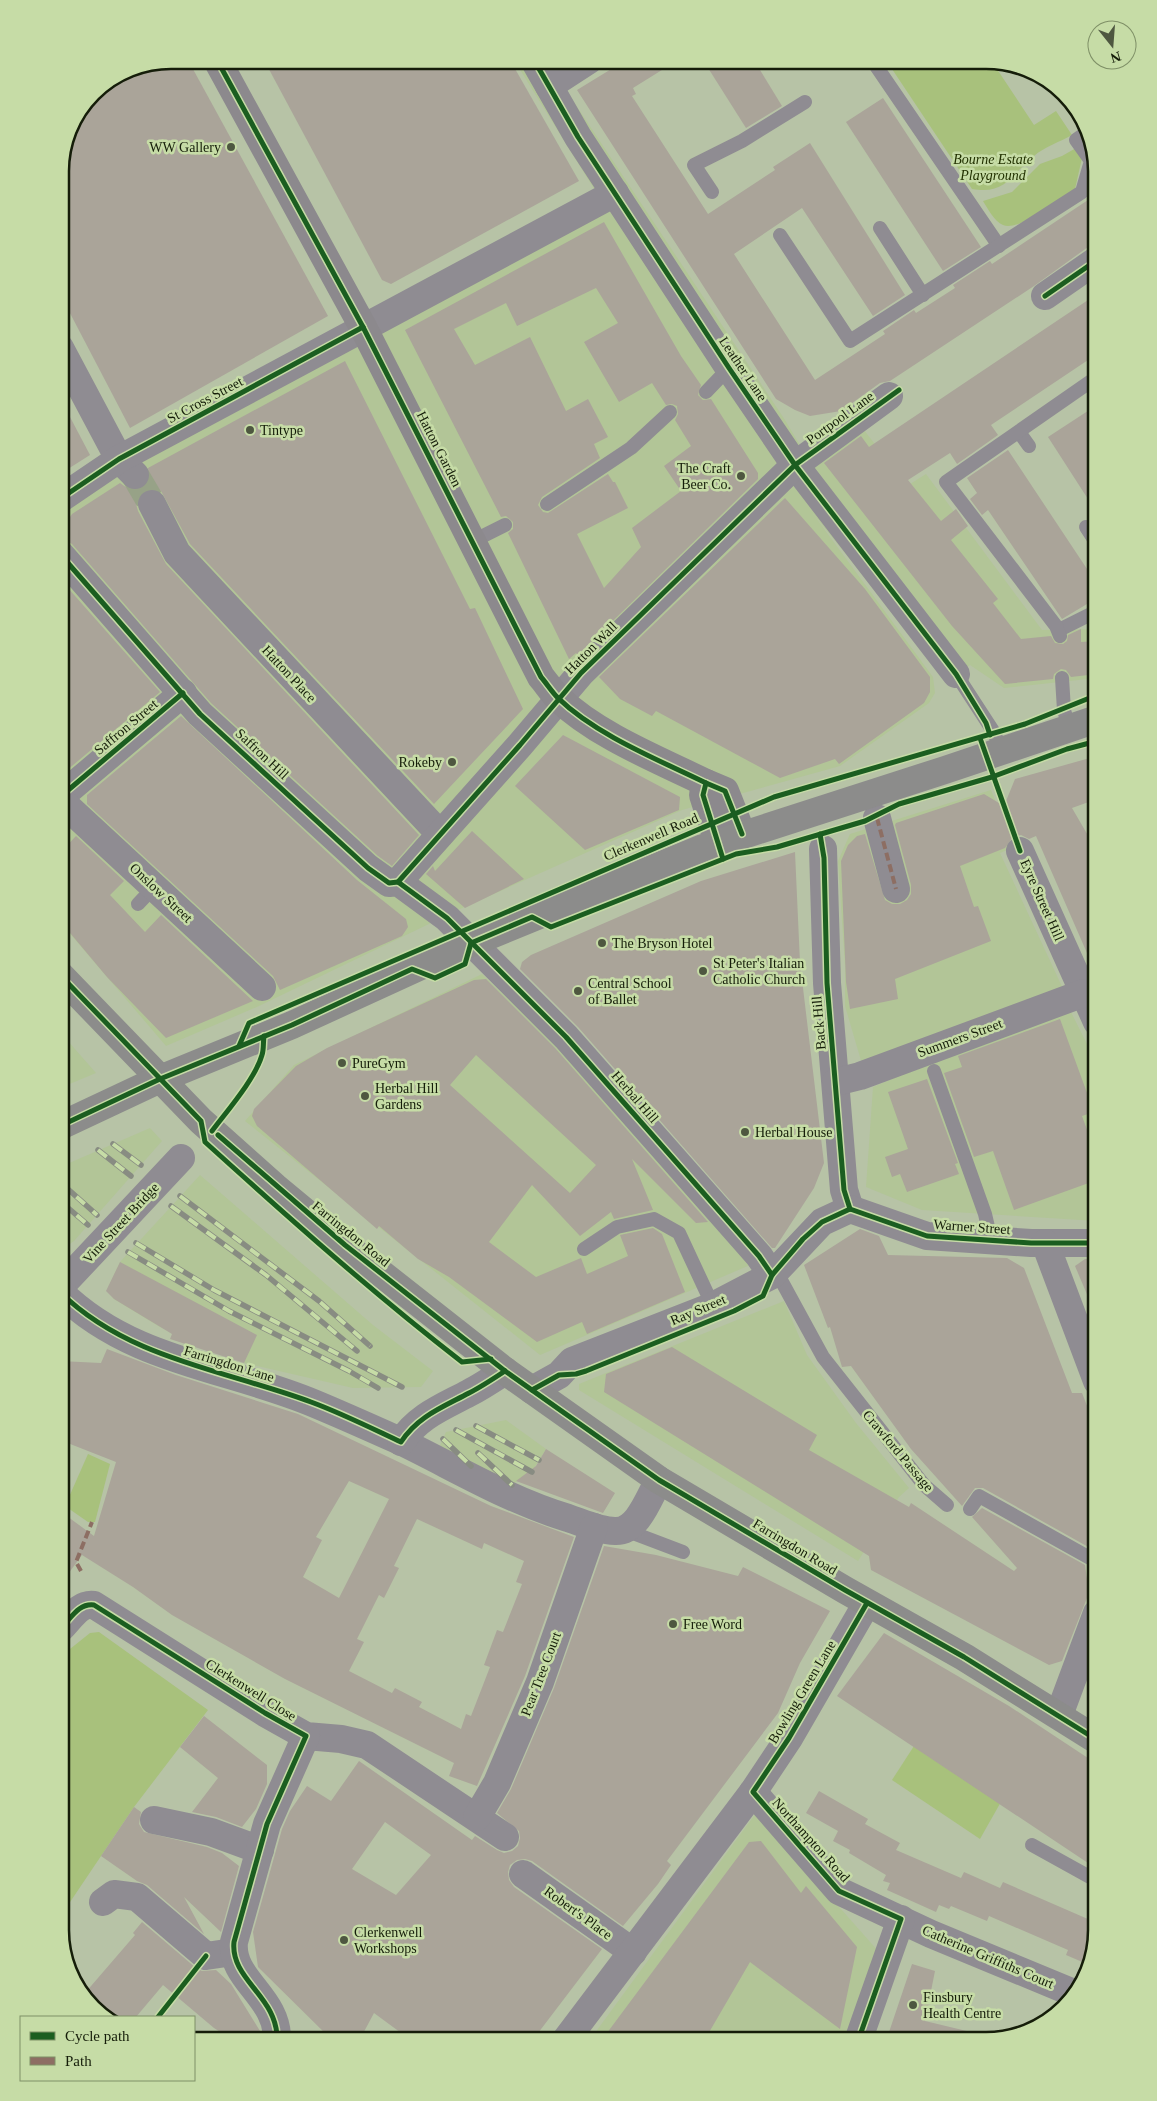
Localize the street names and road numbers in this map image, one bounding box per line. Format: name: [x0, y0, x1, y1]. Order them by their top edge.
street label: Leather Lane: [716, 334, 770, 404]
street label: St Cross Street: [165, 374, 245, 426]
street label: Portpool Lane: [803, 389, 877, 447]
street label: Hatton Garden: [414, 409, 464, 489]
street label: Hatton Wall: [562, 619, 620, 677]
street label: Hatton Place: [259, 643, 319, 705]
street label: Saffron Street: [91, 696, 161, 758]
street label: Saffron Hill: [232, 726, 292, 782]
street label: Clerkenwell Road: [601, 810, 701, 864]
street label: Eyre Street Hill: [1017, 857, 1067, 943]
street label: Onslow Street: [127, 860, 195, 926]
street label: Back Hill: [809, 995, 829, 1051]
street label: Summers Street: [916, 1016, 1005, 1060]
street label: Herbal Hill: [609, 1068, 662, 1126]
street label: Vine Street Bridge: [80, 1180, 162, 1266]
street label: Farringdon Road: [309, 1198, 393, 1270]
street label: Warner Street: [933, 1217, 1011, 1237]
street label: Ray Street: [668, 1292, 728, 1328]
street label: Farringdon Lane: [182, 1343, 276, 1385]
street label: Crawford Passage: [860, 1407, 936, 1495]
street label: Farringdon Road: [750, 1516, 840, 1578]
street label: Pear Tree Court: [518, 1630, 564, 1718]
street label: Bowling Green Lane: [765, 1638, 839, 1746]
street label: Clerkenwell Close: [203, 1656, 299, 1724]
street label: Northampton Road: [769, 1795, 853, 1885]
street label: Robert's Place: [541, 1883, 615, 1943]
street label: Catherine Griffiths Court: [920, 1922, 1056, 1992]

